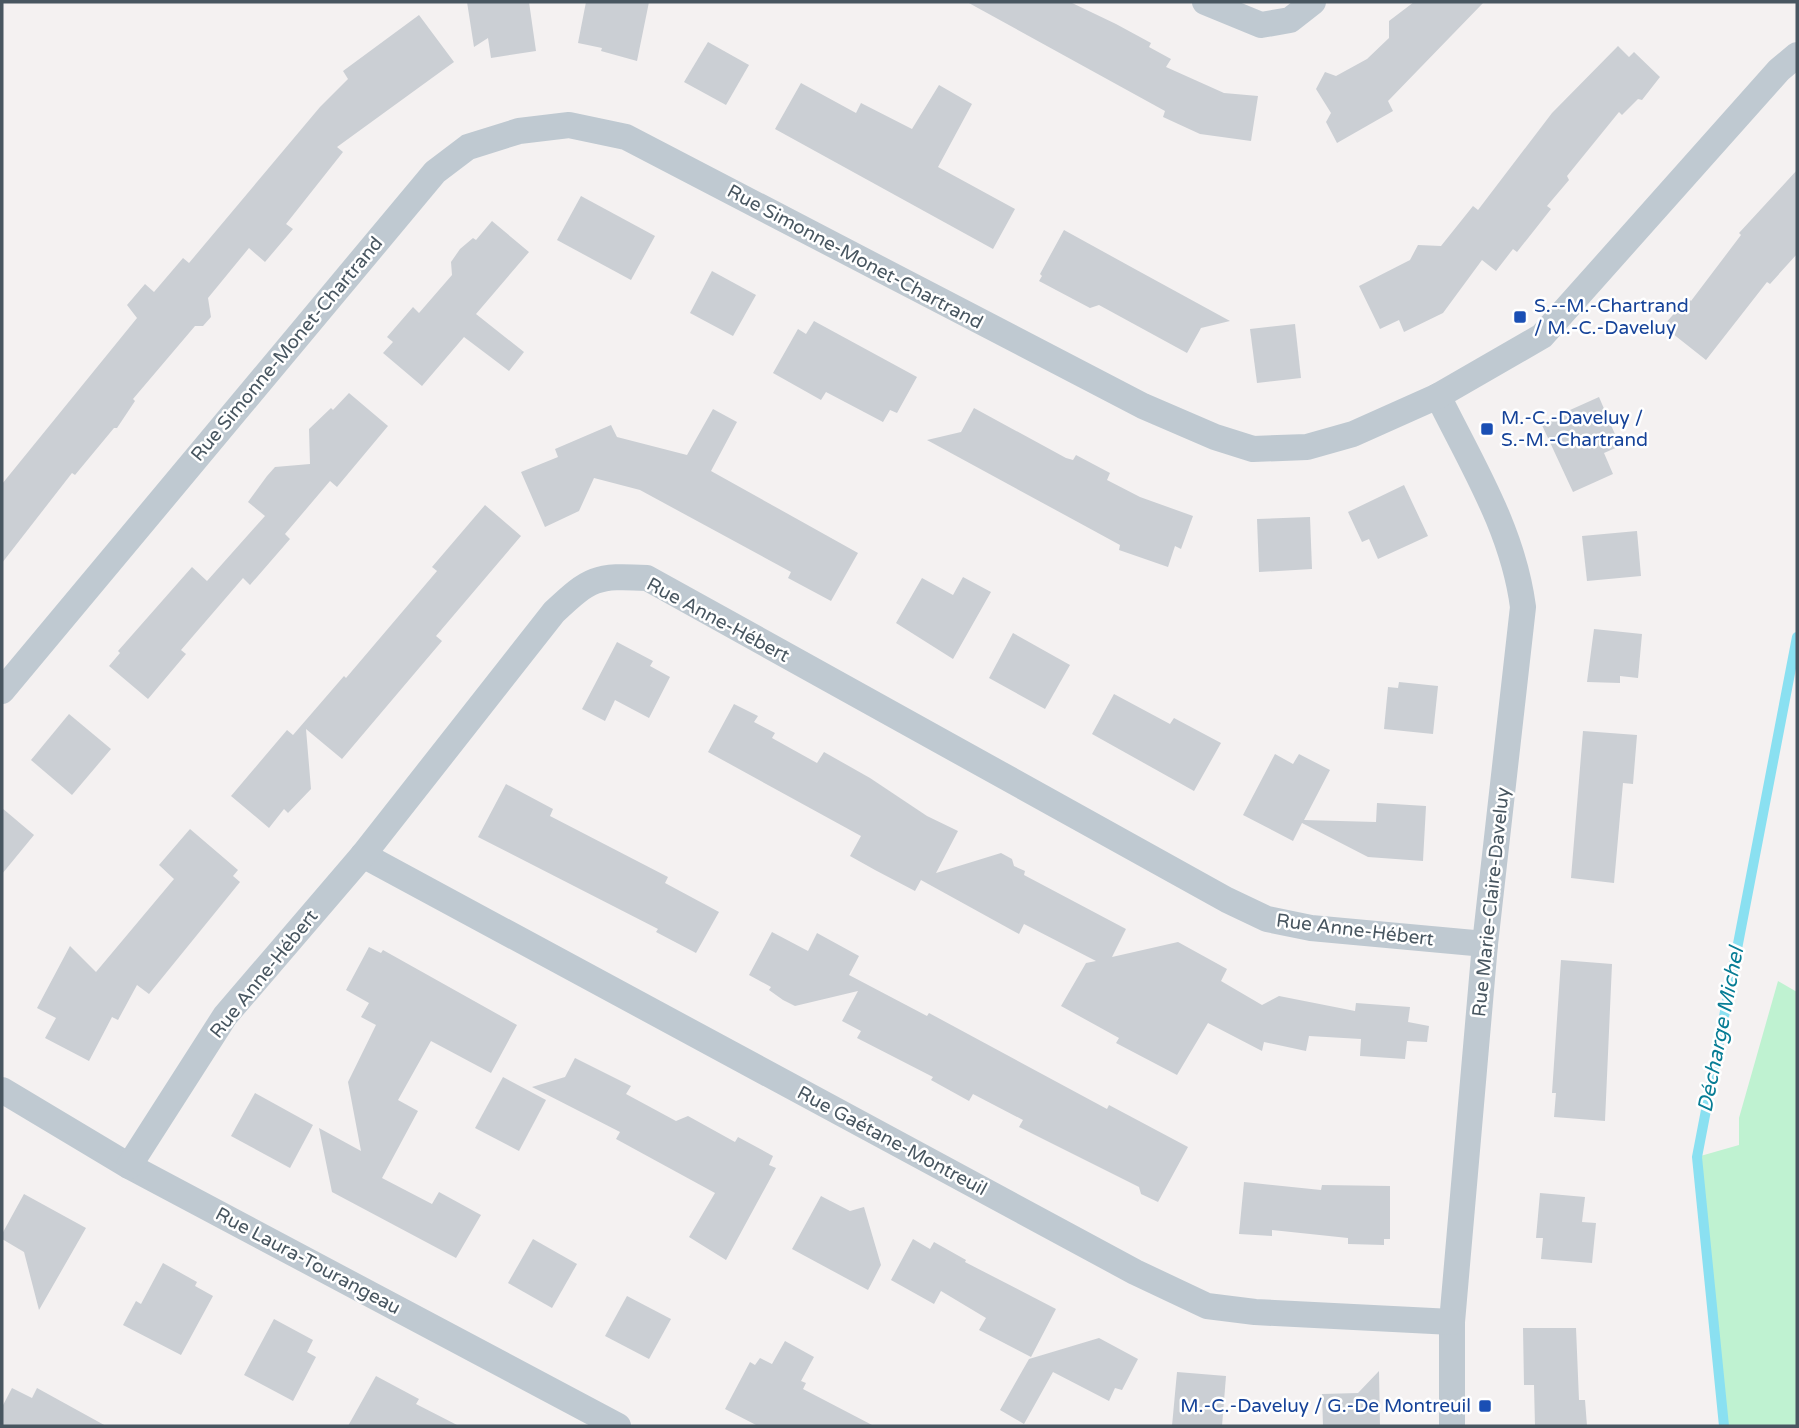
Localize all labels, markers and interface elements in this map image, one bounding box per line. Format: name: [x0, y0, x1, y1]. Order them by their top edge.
street label: Rue Simonne-Monet-Chartrand: [723, 180, 987, 334]
street label: Rue Simonne-Monet-Chartrand: [187, 232, 387, 466]
place label: S.--M.-Chartrand / M.-C.-Daveluy: [1534, 295, 1689, 339]
marker: S.--M.-Chartrand / M.-C.-Daveluy: [1512, 309, 1528, 325]
place label: M.-C.-Daveluy / S.-M.-Chartrand: [1501, 407, 1648, 451]
marker: M.-C.-Daveluy / S.-M.-Chartrand: [1479, 421, 1495, 437]
street label: Rue Anne-Hébert: [643, 573, 793, 667]
street label: Rue Marie-Claire-Daveluy: [1468, 786, 1514, 1018]
street label: Rue Anne-Hébert: [206, 905, 322, 1043]
street label: Rue Anne-Hébert: [1275, 909, 1435, 951]
water label: Décharge Michel: [1693, 943, 1750, 1115]
street label: Rue Gaétane-Montreuil: [793, 1082, 991, 1200]
street label: Rue Laura-Tourangeau: [212, 1203, 404, 1319]
place label: M.-C.-Daveluy / G.-De Montreuil: [1180, 1395, 1471, 1417]
marker: M.-C.-Daveluy / G.-De Montreuil: [1477, 1398, 1493, 1414]

